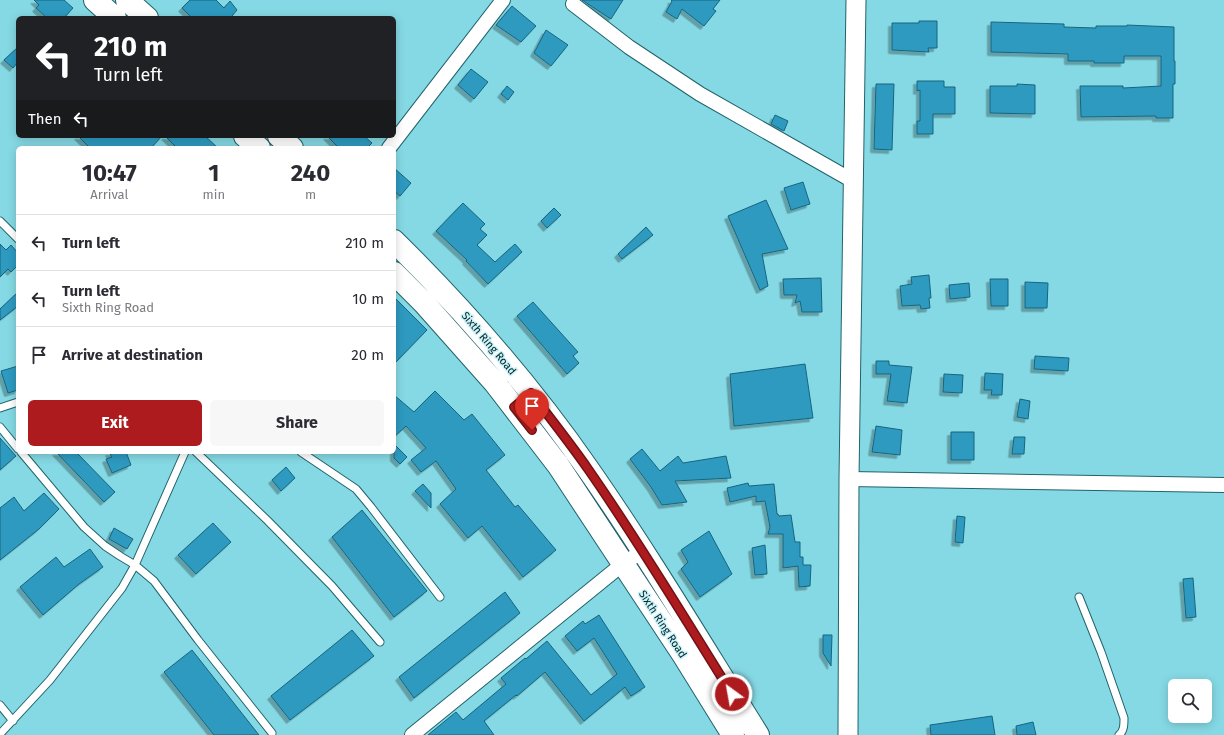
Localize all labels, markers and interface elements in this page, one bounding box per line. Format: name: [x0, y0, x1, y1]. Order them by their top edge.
text: 210 m: [94, 30, 168, 63]
icon: left: [28, 32, 80, 84]
text: Turn left: [94, 64, 163, 86]
icon: left: [70, 108, 92, 130]
text: Then: [28, 110, 62, 128]
text: 10:47: [82, 159, 137, 187]
text: 1: [208, 159, 219, 187]
text: 240: [291, 159, 330, 187]
text: Arrival: [90, 187, 128, 202]
text: min: [203, 187, 225, 202]
text: m: [305, 187, 316, 202]
icon: left: [28, 232, 50, 254]
text: Turn left: [62, 234, 120, 252]
text: 210 m: [345, 234, 384, 252]
text: Turn left: [62, 282, 120, 300]
icon: left: [28, 288, 50, 310]
text: 10 m: [352, 290, 384, 308]
text: Sixth Ring Road: [62, 300, 154, 315]
street label: Sixth Ring Road: [459, 309, 519, 377]
icon: arrive: [28, 344, 50, 366]
text: Arrive at destination: [62, 346, 203, 364]
text: 20 m: [351, 346, 384, 364]
pin: [515, 389, 549, 430]
icon: arrive: [521, 395, 543, 417]
button: Exit: [28, 400, 202, 446]
button: Share: [210, 400, 384, 446]
street label: Sixth Ring Road: [636, 588, 689, 661]
position arrow: [711, 673, 753, 715]
map controls: [1168, 679, 1212, 723]
button: search: [1168, 679, 1212, 723]

